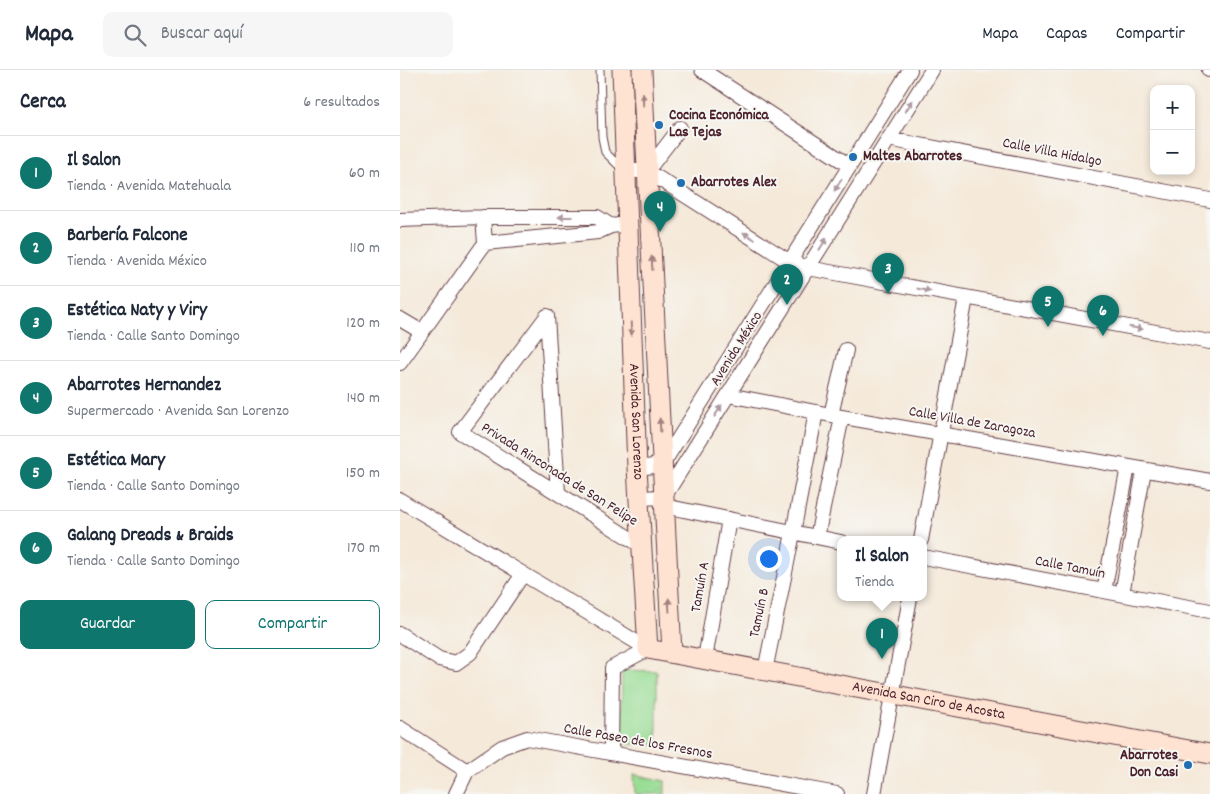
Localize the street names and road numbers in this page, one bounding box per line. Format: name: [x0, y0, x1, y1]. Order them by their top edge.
street label: Calle Villa Hidalgo: [1001, 133, 1104, 173]
street label: Avenida México: [705, 307, 769, 391]
street label: Avenida San Lorenzo: [622, 363, 649, 481]
street label: Calle Villa de Zaragoza: [907, 401, 1038, 445]
street label: Privada Rinconada de San Felipe: [476, 418, 642, 533]
street label: Calle Tamuín: [1033, 550, 1107, 586]
street label: Tamuín A: [686, 560, 716, 614]
street label: Tamuín B: [744, 586, 776, 640]
street label: Avenida San Ciro de Acosta: [850, 676, 1008, 727]
street label: Calle Paseo de los Fresnos: [562, 718, 714, 766]

